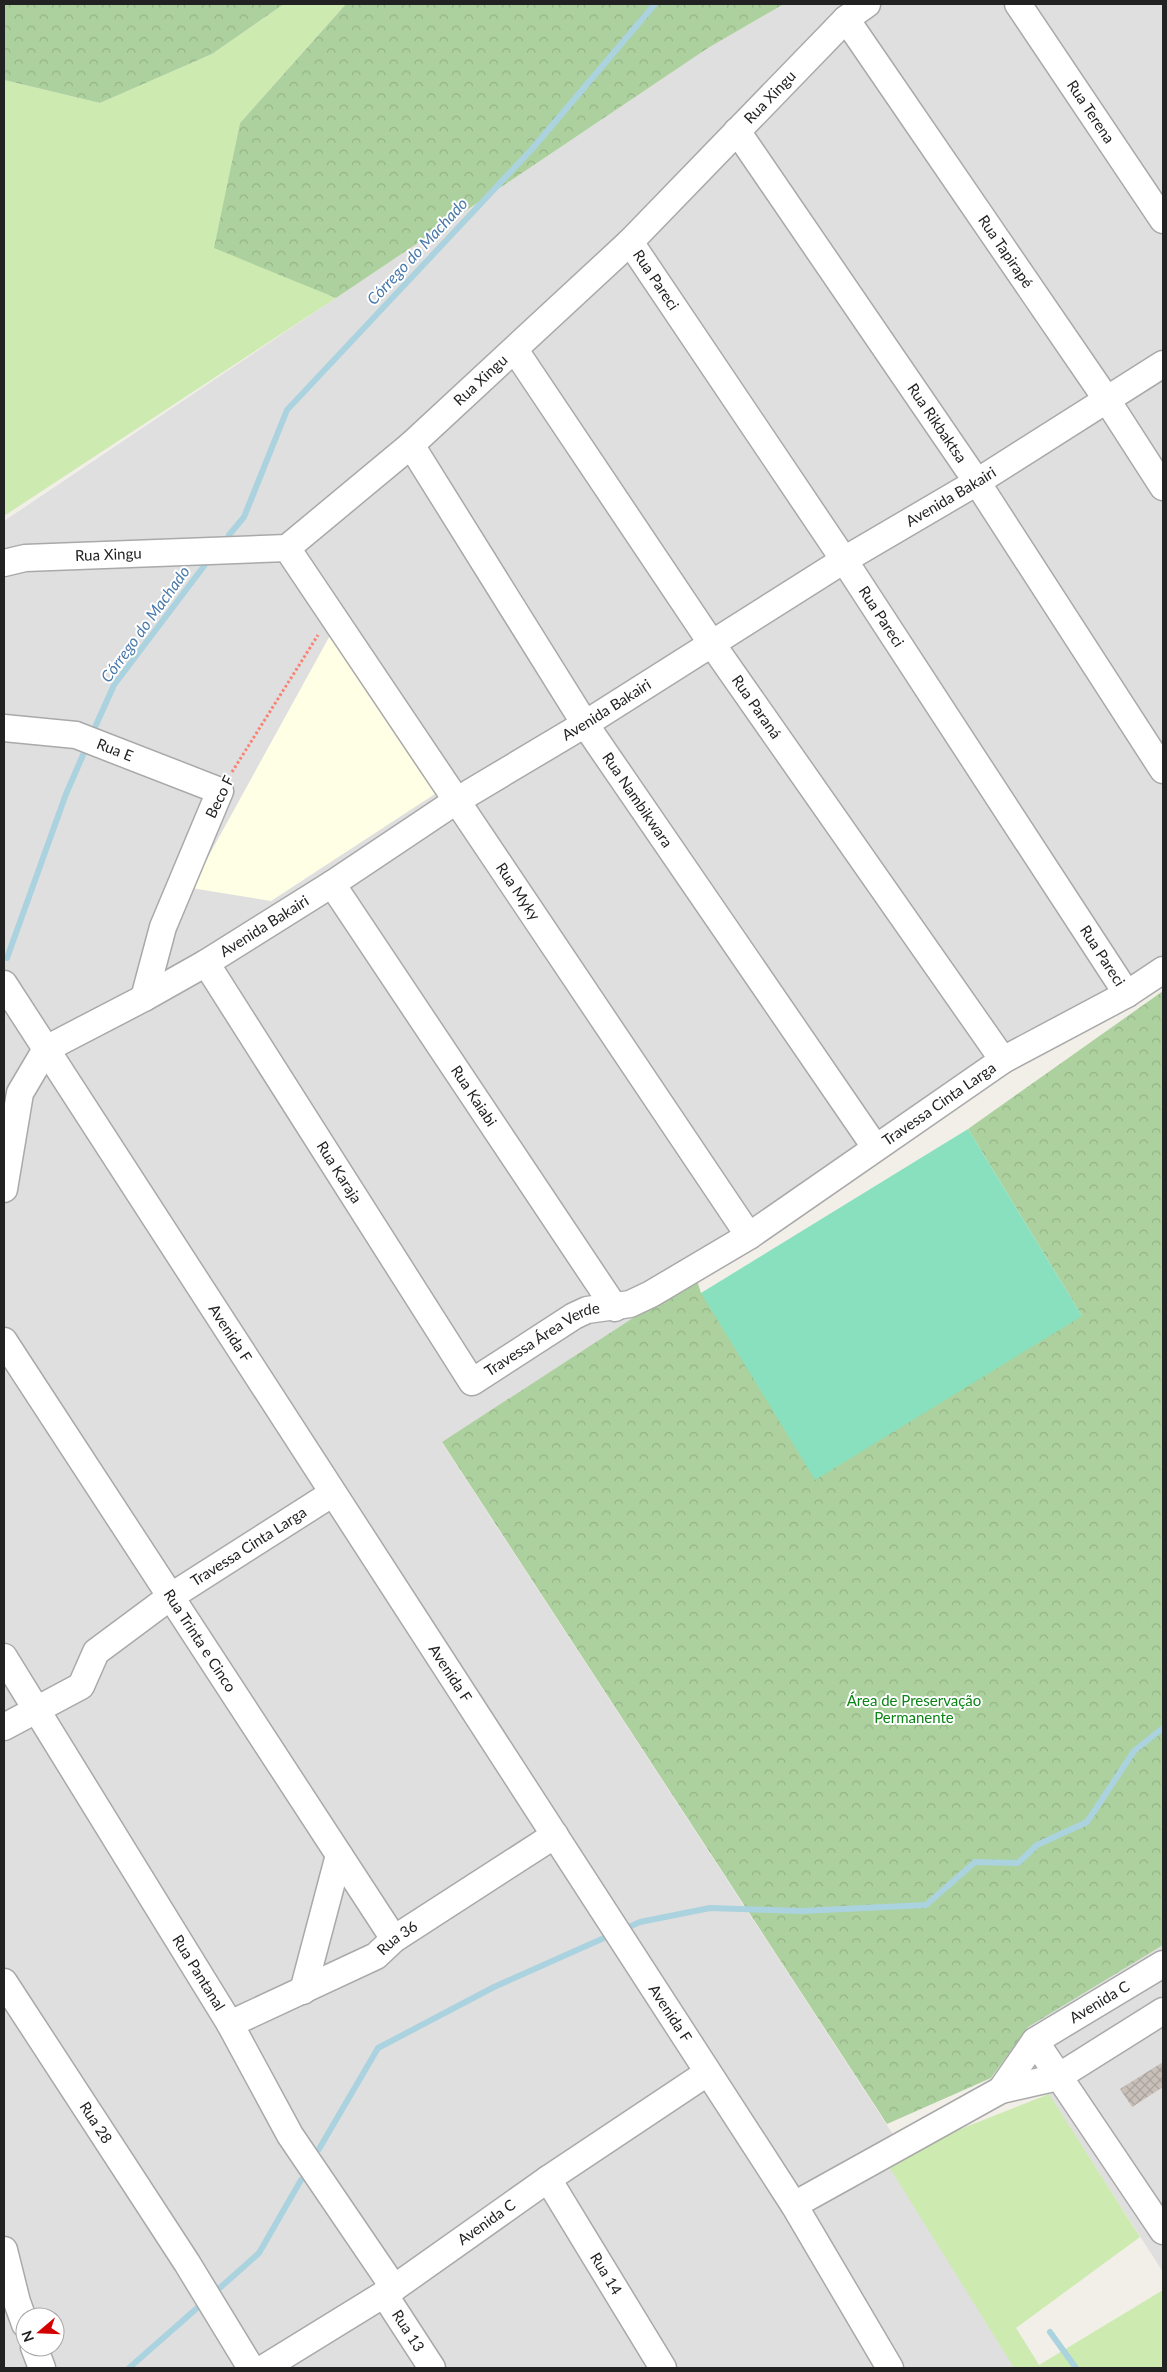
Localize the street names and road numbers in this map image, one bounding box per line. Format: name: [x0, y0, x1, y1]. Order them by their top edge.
street label: Rua Xingu: [740, 66, 799, 127]
street label: Rua Terena: [1064, 76, 1119, 146]
street label: Rua Tapirapé: [975, 211, 1037, 291]
street label: Rua Pareci: [630, 246, 683, 313]
street label: Rua Xingu: [449, 350, 511, 409]
street label: Rua Rikbaktsa: [904, 380, 971, 466]
street label: Avenida Bakairi: [902, 462, 999, 530]
street label: Rua Xingu: [75, 544, 142, 564]
street label: Rua Pareci: [855, 582, 908, 650]
street label: Rua Paraná: [729, 671, 786, 742]
street label: Avenida Bakairi: [558, 675, 654, 744]
street label: Rua E: [94, 734, 136, 764]
street label: Rua Nambikwara: [599, 748, 677, 851]
street label: Beco F: [201, 772, 237, 821]
street label: Rua Myky: [493, 859, 545, 924]
street label: Avenida Bakairi: [216, 891, 312, 960]
street label: Rua Pareci: [1077, 922, 1129, 989]
street label: Travessa Cinta Larga: [878, 1058, 999, 1149]
street label: Rua Kaiabi: [448, 1062, 501, 1129]
street label: Rua Karaja: [313, 1137, 366, 1206]
street label: Travessa Área Verde: [481, 1298, 601, 1380]
street label: Avenida F: [206, 1300, 256, 1365]
street label: Travessa Cinta Larga: [187, 1502, 310, 1590]
street label: Rua Trinta e Cinco: [160, 1586, 240, 1695]
street label: Avenida F: [426, 1640, 476, 1705]
street label: Rua 36: [373, 1916, 421, 1958]
street label: Rua Pantanal: [169, 1931, 229, 2014]
street label: Avenida C: [1066, 1976, 1132, 2026]
street label: Avenida F: [646, 1981, 696, 2045]
street label: Rua 28: [76, 2098, 117, 2146]
street label: Avenida C: [454, 2195, 518, 2248]
street label: Rua 14: [587, 2249, 626, 2298]
street label: Rua 13: [389, 2306, 429, 2355]

